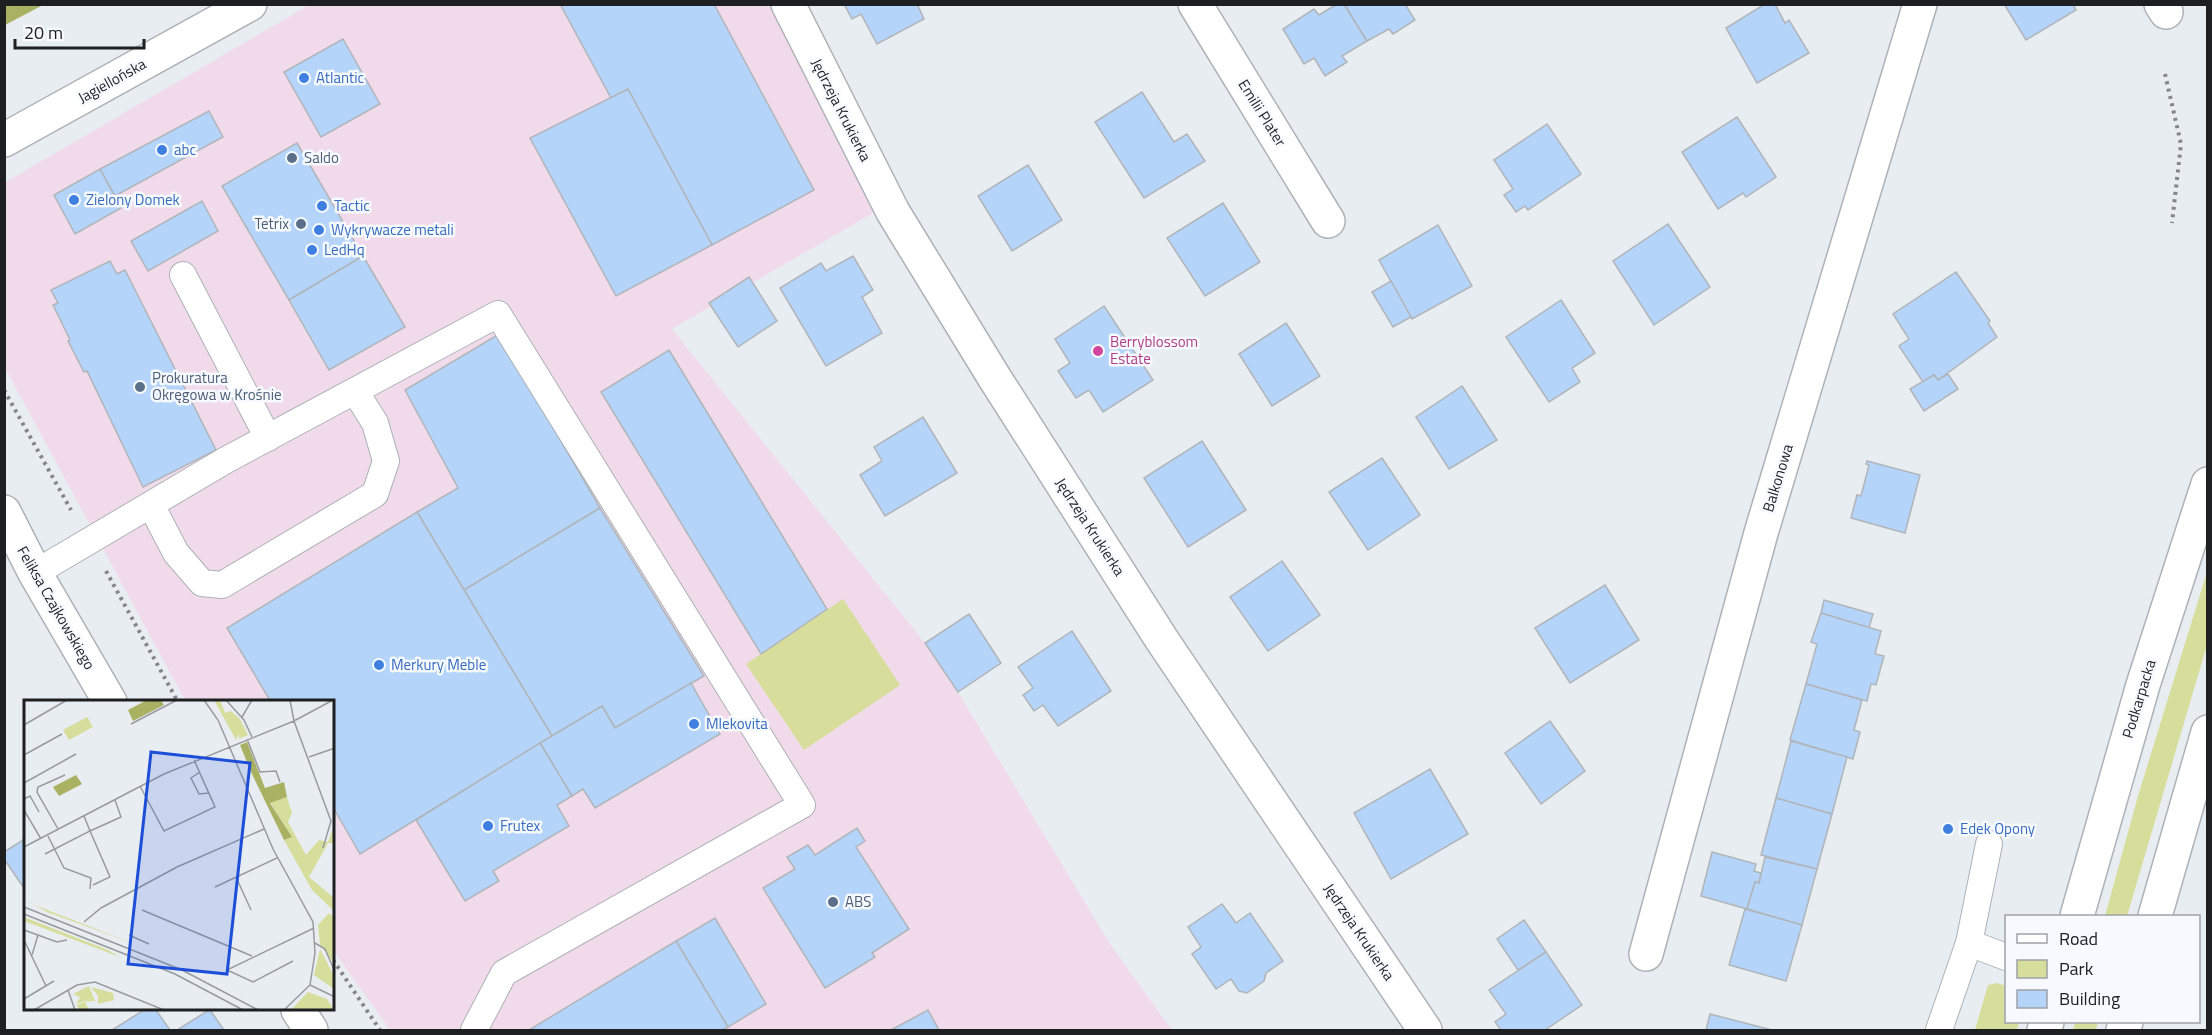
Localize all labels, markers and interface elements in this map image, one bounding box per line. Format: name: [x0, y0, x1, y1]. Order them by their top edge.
scale bar: [15, 12, 144, 50]
text: 20 m: [24, 19, 63, 46]
street label: Jagiellońska: [73, 52, 151, 109]
street label: Jędrzeja Krukierka: [806, 54, 878, 166]
place label: Atlantic: [316, 66, 364, 89]
marker: Atlantic: [297, 71, 311, 85]
street label: Emilii Plater: [1233, 75, 1292, 151]
place label: abc: [174, 138, 196, 161]
marker: abc: [155, 143, 169, 157]
place label: Saldo: [304, 146, 339, 169]
marker: Saldo: [285, 151, 299, 165]
place label: Zielony Domek: [86, 188, 180, 211]
marker: Zielony Domek: [67, 193, 81, 207]
place label: Tactic: [334, 194, 370, 217]
marker: Tactic: [315, 199, 329, 213]
place label: Tetrix: [254, 212, 289, 235]
marker: Tetrix: [294, 217, 308, 231]
place label: Wykrywacze metali: [331, 218, 454, 241]
marker: Wykrywacze metali: [312, 223, 326, 237]
place label: LedHq: [324, 238, 365, 261]
marker: LedHq: [305, 243, 319, 257]
place label: Berryblossom Estate: [1110, 330, 1198, 370]
marker: Berryblossom Estate: [1091, 344, 1105, 358]
place label: Prokuratura Okręgowa w Krośnie: [152, 366, 282, 406]
marker: Prokuratura Okręgowa w Krośnie: [133, 380, 147, 394]
street label: Balkonowa: [1756, 441, 1799, 515]
street label: Jędrzeja Krukierka: [1050, 473, 1131, 581]
street label: Feliksa Czajkowskiego: [12, 542, 101, 674]
place label: Merkury Meble: [391, 653, 486, 676]
street label: Podkarpacka: [2116, 656, 2162, 741]
marker: Merkury Meble: [372, 658, 386, 672]
inset map: [24, 700, 334, 1011]
place label: Mlekovita: [706, 712, 768, 735]
marker: Mlekovita: [687, 717, 701, 731]
place label: Frutex: [500, 814, 541, 837]
place label: Edek Opony: [1960, 817, 2035, 840]
marker: Frutex: [481, 819, 495, 833]
marker: Edek Opony: [1941, 822, 1955, 836]
street label: Jędrzeja Krukierka: [1318, 878, 1401, 985]
place label: ABS: [845, 890, 871, 913]
marker: ABS: [826, 895, 840, 909]
legend: [2005, 915, 2200, 1023]
text: Road: [2059, 925, 2098, 952]
text: Park: [2059, 955, 2094, 982]
text: Building: [2059, 985, 2120, 1012]

